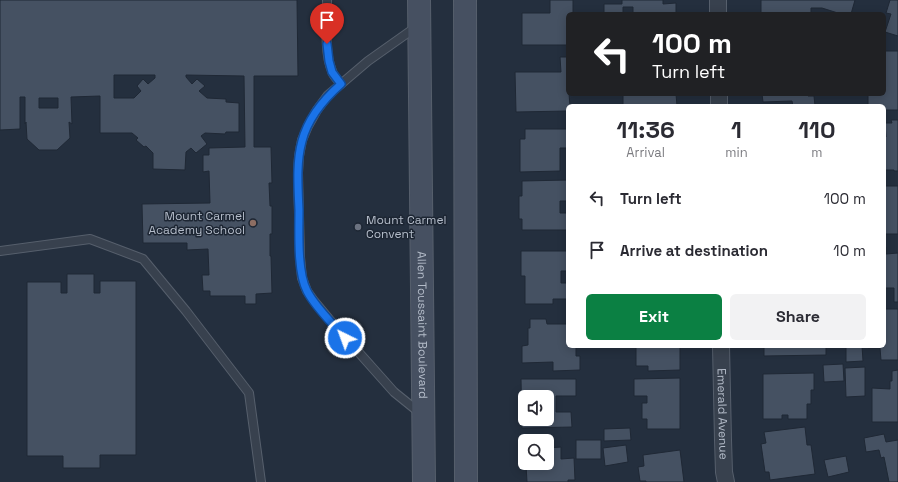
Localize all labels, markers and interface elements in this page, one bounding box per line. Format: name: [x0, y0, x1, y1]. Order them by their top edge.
pin: [310, 3, 344, 44]
icon: arrive: [316, 9, 338, 31]
text: 100 m: [652, 25, 732, 61]
icon: left: [586, 28, 638, 80]
text: Turn left: [652, 60, 725, 83]
text: 11:36: [617, 114, 675, 145]
text: 1: [731, 114, 742, 145]
text: 110: [798, 114, 835, 145]
text: Arrival: [626, 144, 665, 161]
text: min: [725, 144, 748, 161]
text: m: [811, 144, 822, 161]
icon: left: [586, 187, 608, 209]
text: Turn left: [620, 189, 682, 208]
text: 100 m: [824, 189, 866, 208]
place label: Mount Carmel Academy School: [148, 208, 245, 238]
place label: Mount Carmel Convent: [366, 212, 446, 242]
marker: Mount Carmel Academy School: [248, 218, 258, 228]
marker: Mount Carmel Convent: [353, 222, 363, 232]
icon: arrive: [586, 239, 608, 261]
text: Arrive at destination: [620, 241, 768, 260]
text: 10 m: [833, 241, 866, 260]
street label: Allen Toussaint Boulevard: [414, 251, 431, 399]
button: Exit: [586, 294, 722, 340]
button: Share: [730, 294, 866, 340]
position arrow: [324, 317, 366, 359]
street label: Emerald Avenue: [713, 368, 732, 460]
map controls: [518, 390, 554, 470]
button: sound: [518, 390, 554, 426]
button: search: [518, 434, 554, 470]

